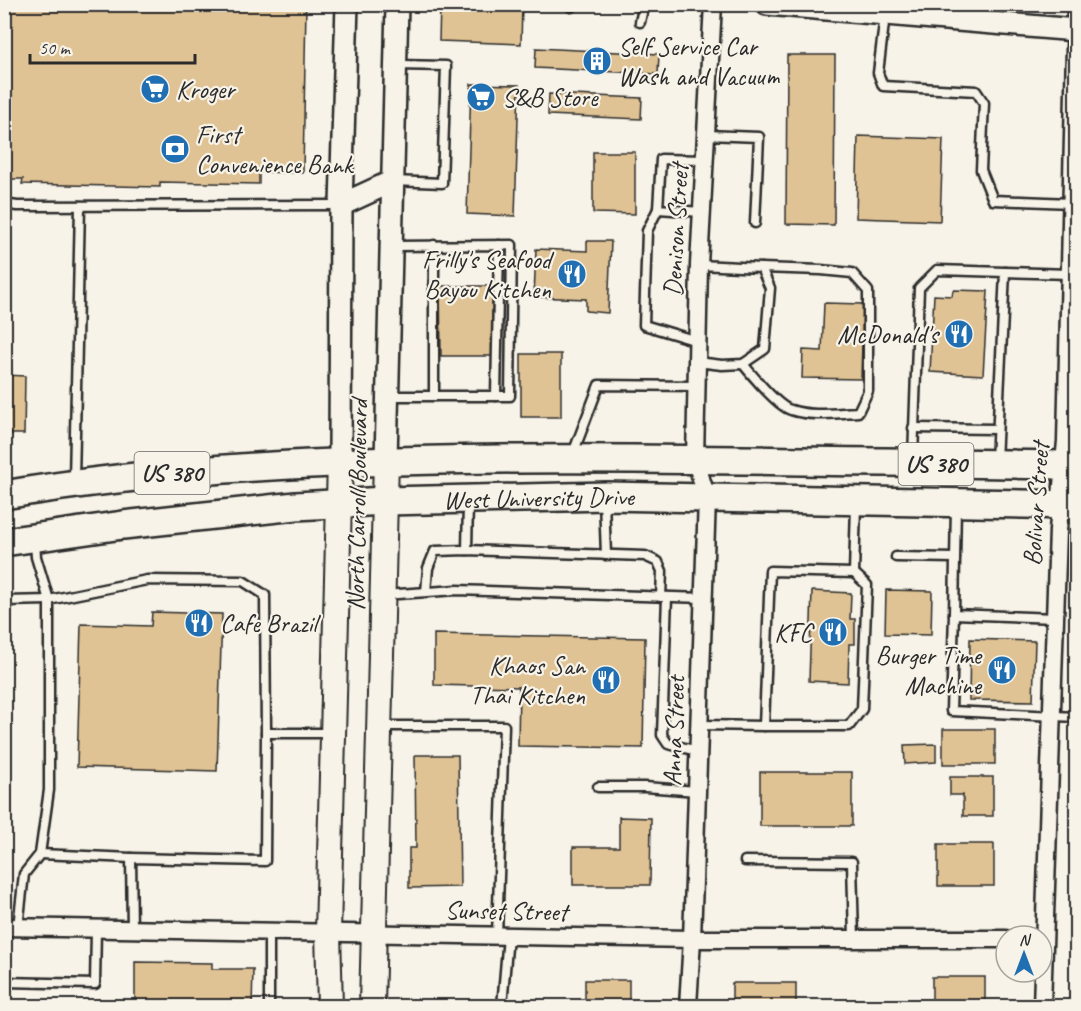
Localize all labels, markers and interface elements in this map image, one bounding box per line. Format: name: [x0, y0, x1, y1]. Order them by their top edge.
scale bar: [30, 27, 195, 65]
place label: Self Service Car Wash and Vacuum: [618, 30, 781, 93]
text: 50 m: [39, 37, 72, 59]
building icon: Self Service Car Wash and Vacuum: [581, 45, 613, 77]
supermarket icon: Kroger: [139, 73, 171, 105]
place label: Kroger: [176, 73, 237, 106]
supermarket icon: S&B Store: [465, 81, 497, 113]
place label: S&B Store: [502, 81, 599, 114]
place label: First Convenience Bank: [196, 118, 355, 181]
bank icon: First Convenience Bank: [159, 133, 191, 165]
street label: Denison Street: [656, 159, 696, 297]
place label: Frilly's Seafood Bayou Kitchen: [422, 243, 555, 306]
restaurant icon: Frilly's Seafood Bayou Kitchen: [556, 258, 588, 290]
place label: McDonald's: [837, 318, 940, 351]
restaurant icon: McDonald's: [943, 318, 975, 350]
street label: North Carroll Boulevard: [339, 395, 375, 611]
street label: Bolivar Street: [1015, 438, 1057, 567]
road number: US 380: [898, 443, 974, 485]
road number: US 380: [134, 452, 210, 494]
street label: West University Drive: [443, 479, 636, 516]
restaurant icon: Cafe Brazil: [183, 607, 215, 639]
place label: Cafe Brazil: [220, 607, 321, 640]
place label: KFC: [774, 616, 815, 649]
restaurant icon: KFC: [817, 616, 849, 648]
place label: Burger Time Machine: [875, 639, 984, 702]
place label: Khaos San Thai Kitchen: [470, 649, 586, 712]
restaurant icon: Burger Time Machine: [986, 654, 1018, 686]
restaurant icon: Khaos San Thai Kitchen: [590, 664, 622, 696]
street label: Anna Street: [656, 673, 692, 787]
street label: Sunset Street: [445, 893, 571, 929]
north arrow: [994, 924, 1054, 984]
text: N: [1019, 930, 1032, 950]

